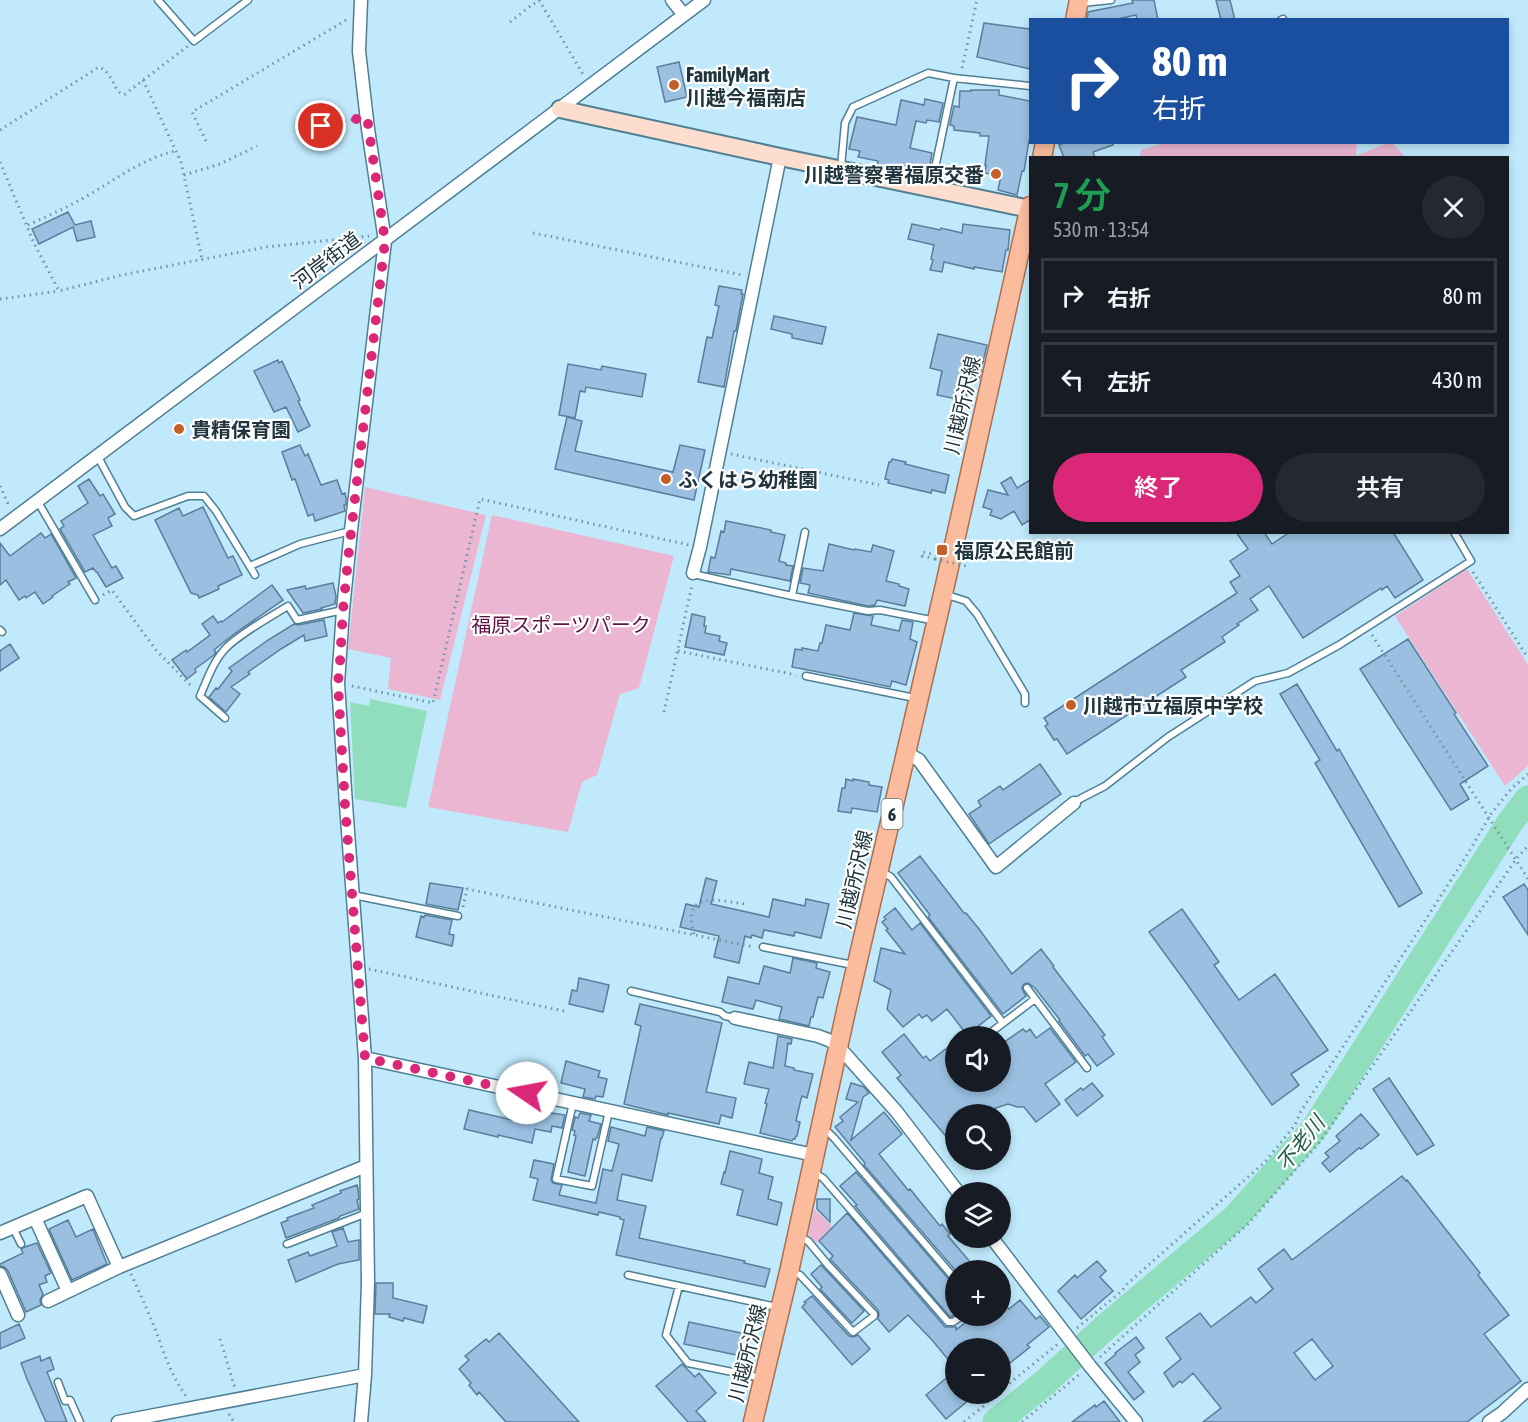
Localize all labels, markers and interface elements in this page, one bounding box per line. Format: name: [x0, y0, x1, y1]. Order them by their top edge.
text: 80 m: [1152, 37, 1227, 85]
icon: right: [1053, 42, 1131, 120]
place label: FamilyMart 川越今福南店: [686, 63, 806, 109]
marker: FamilyMart 川越今福南店: [667, 78, 681, 92]
text: 右折: [1152, 93, 1206, 124]
pin: [295, 100, 346, 151]
icon: arrive: [304, 109, 337, 142]
place label: 川越警察署福原交番: [804, 163, 984, 186]
marker: 川越警察署福原交番: [989, 167, 1003, 181]
text: 7 分: [1053, 174, 1111, 216]
button: close: [1422, 176, 1485, 239]
text: 530 m · 13:54: [1053, 218, 1149, 241]
street label: 河岸街道: [287, 227, 365, 293]
icon: right: [1056, 279, 1089, 312]
text: 80 m: [1442, 283, 1482, 309]
text: 右折: [1107, 285, 1151, 311]
street label: 川越所沢線: [940, 354, 984, 456]
icon: left: [1056, 363, 1089, 396]
text: 430 m: [1432, 367, 1482, 393]
text: 左折: [1107, 369, 1151, 395]
place label: 貴精保育園: [191, 418, 291, 441]
marker: 貴精保育園: [172, 422, 186, 436]
button: 終了: [1053, 453, 1263, 522]
button: 共有: [1275, 453, 1485, 522]
place label: ふくはら幼稚園: [678, 468, 818, 491]
marker: ふくはら幼稚園: [659, 472, 673, 486]
place label: 福原公民館前: [954, 539, 1074, 562]
marker: 福原公民館前: [935, 543, 949, 557]
park label: 福原スポーツパーク: [471, 613, 651, 636]
place label: 川越市立福原中学校: [1083, 694, 1263, 717]
marker: 川越市立福原中学校: [1064, 698, 1078, 712]
road number: 6: [882, 799, 902, 829]
street label: 川越所沢線: [832, 828, 876, 930]
map controls: [945, 1026, 1011, 1404]
button: sound: [945, 1026, 1011, 1092]
position arrow: [495, 1061, 559, 1125]
button: search: [945, 1104, 1011, 1170]
water label: 不老川: [1271, 1109, 1330, 1175]
button: layers: [945, 1182, 1011, 1248]
button: +: [945, 1260, 1011, 1326]
street label: 川越所沢線: [724, 1302, 770, 1404]
button: −: [945, 1338, 1011, 1404]

